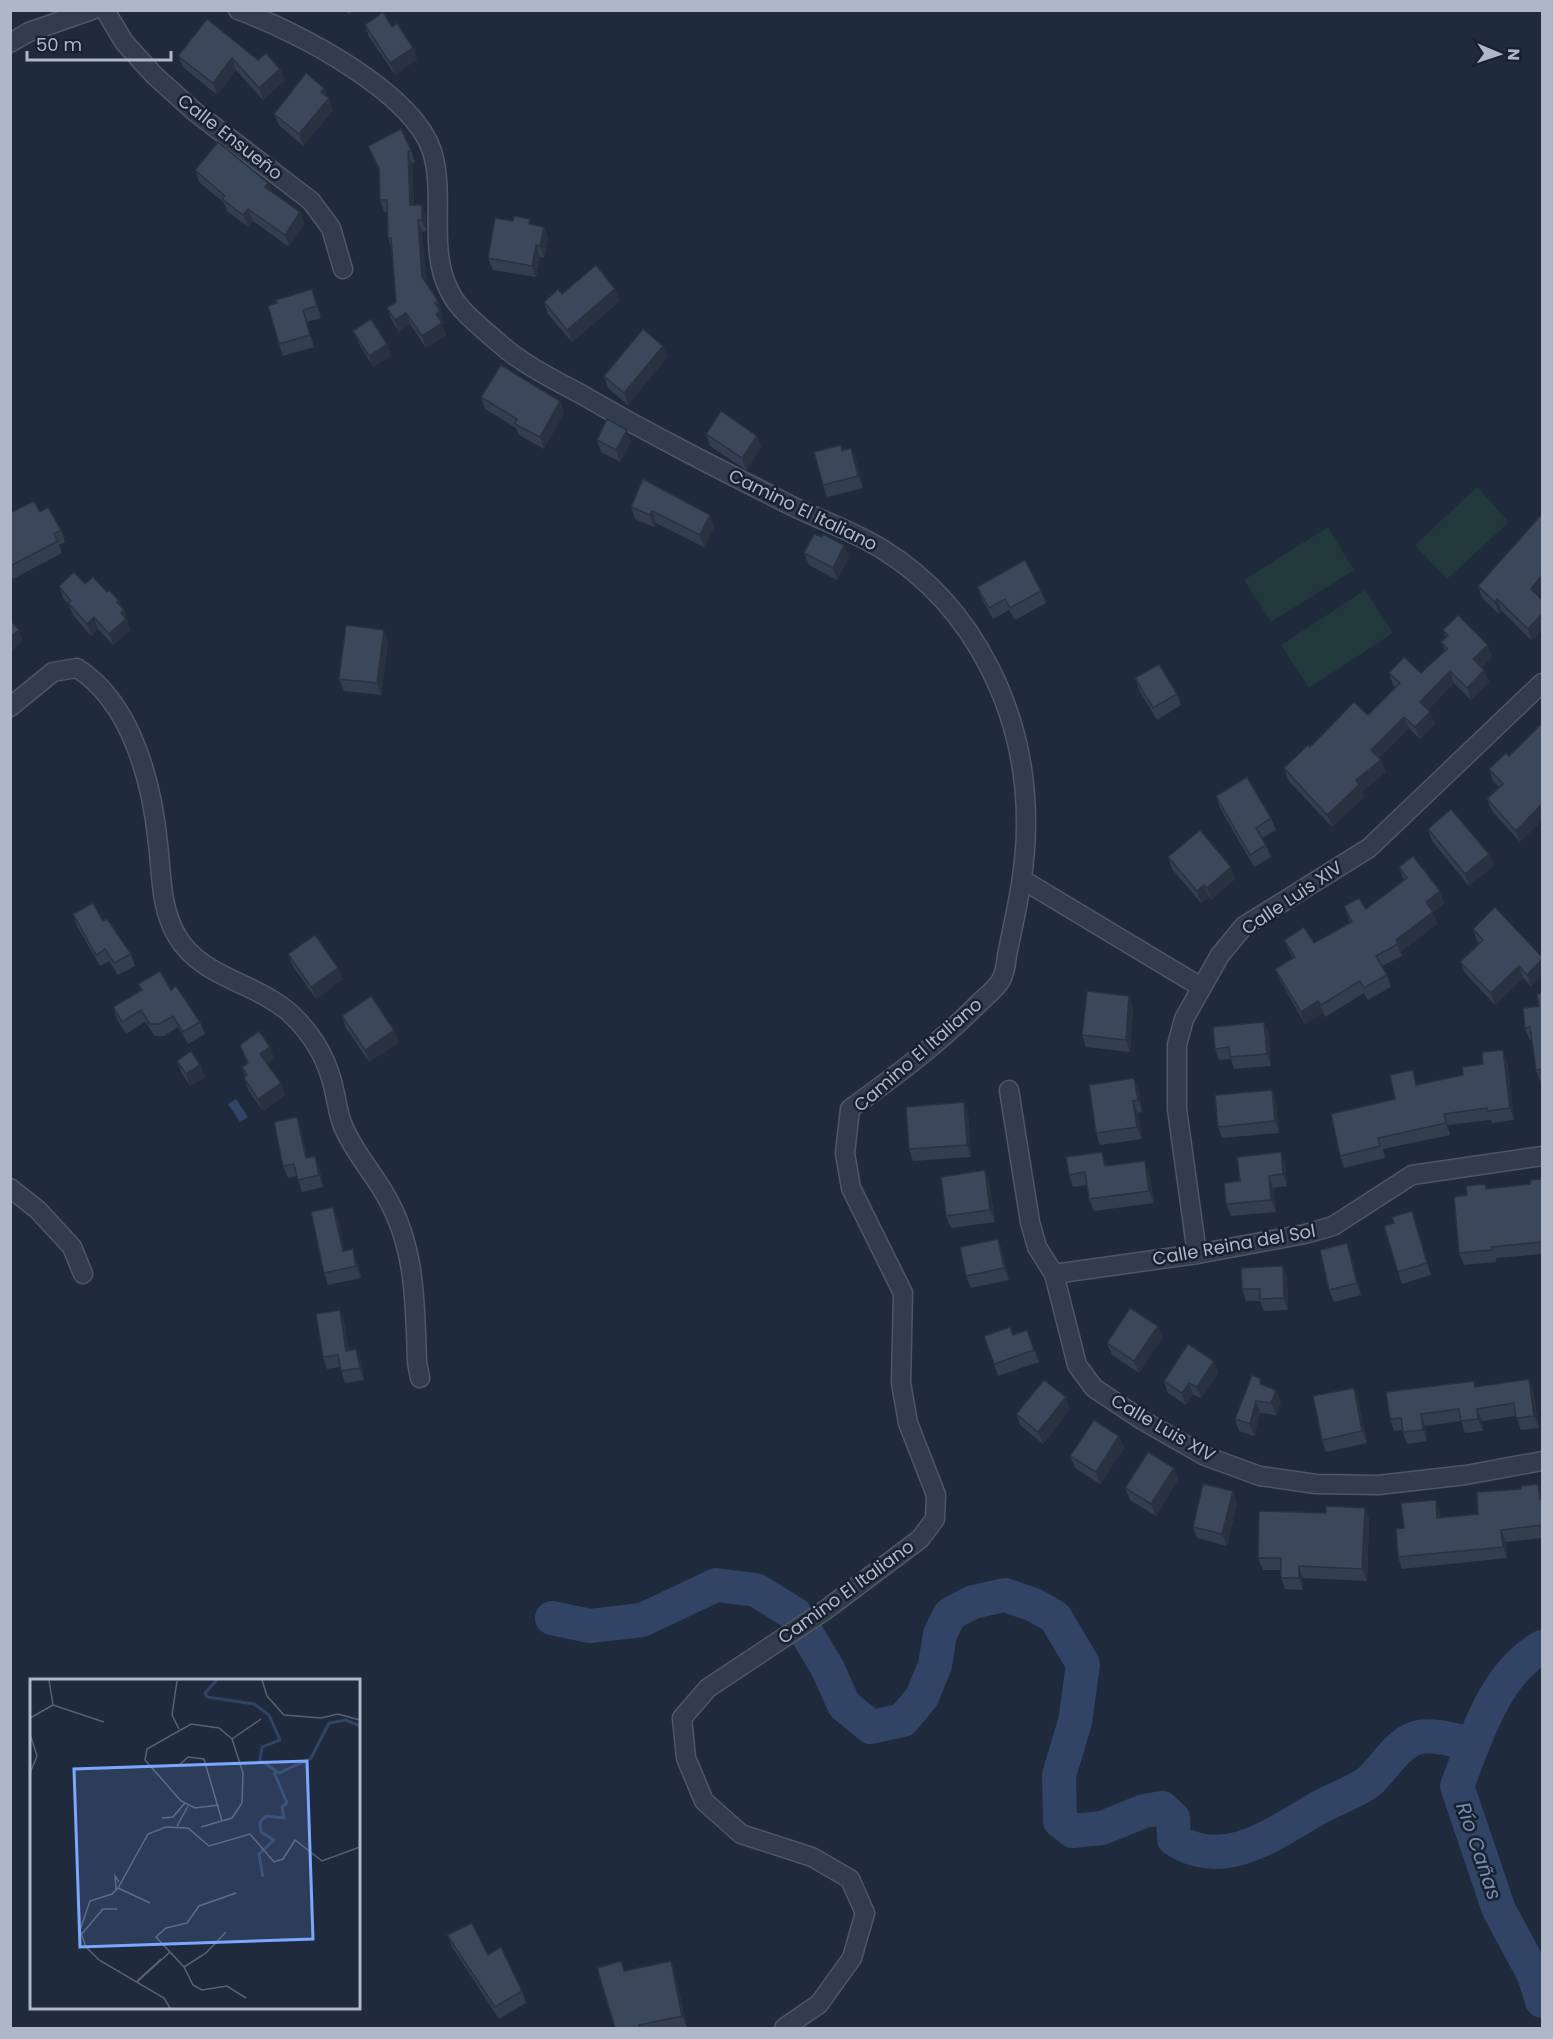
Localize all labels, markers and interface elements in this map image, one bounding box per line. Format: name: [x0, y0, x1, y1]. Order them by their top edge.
scale bar: [27, 24, 171, 62]
north arrow: [1469, 24, 1529, 84]
text: 50 m: [36, 32, 82, 57]
text: N: [1502, 48, 1525, 61]
street label: Calle Ensueño: [173, 88, 288, 185]
street label: Camino El Italiano: [725, 463, 882, 556]
street label: Calle Luis XIV: [1236, 855, 1347, 941]
street label: Camino El Italiano: [848, 992, 987, 1117]
street label: Calle Reina del Sol: [1150, 1218, 1317, 1271]
street label: Calle Luis XIV: [1107, 1388, 1220, 1468]
street label: Camino El Italiano: [773, 1534, 919, 1649]
inset map: [30, 1679, 360, 2009]
water label: Río Cañas: [1449, 1798, 1509, 1904]

